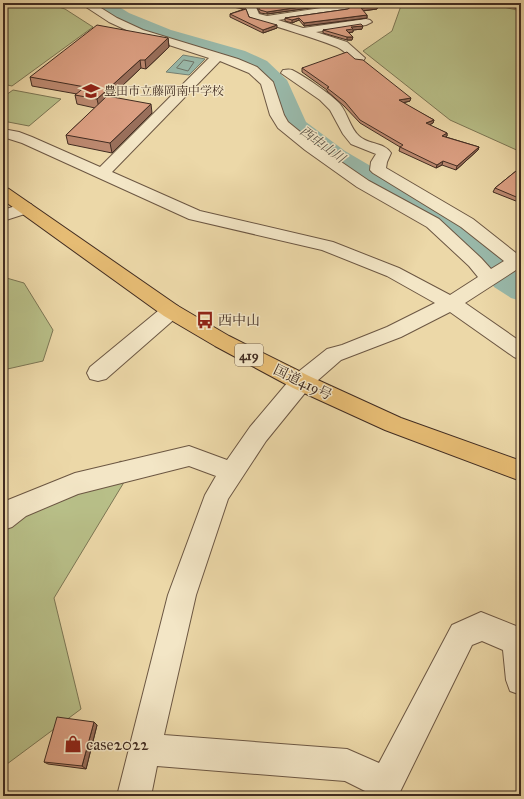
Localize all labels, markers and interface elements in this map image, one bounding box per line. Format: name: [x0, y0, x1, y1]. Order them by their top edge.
school or university icon: 豊田市立藤岡南中学校: [81, 81, 101, 101]
place label: 豊田市立藤岡南中学校: [104, 84, 224, 98]
water label: 西中山川: [297, 123, 350, 168]
bus stop icon: 西中山: [195, 310, 215, 330]
place label: 西中山: [218, 312, 260, 329]
road number: 419: [235, 344, 263, 366]
street label: 国道419号: [271, 361, 335, 404]
shop icon: case2022: [63, 734, 83, 754]
place label: case2022: [86, 734, 149, 755]

